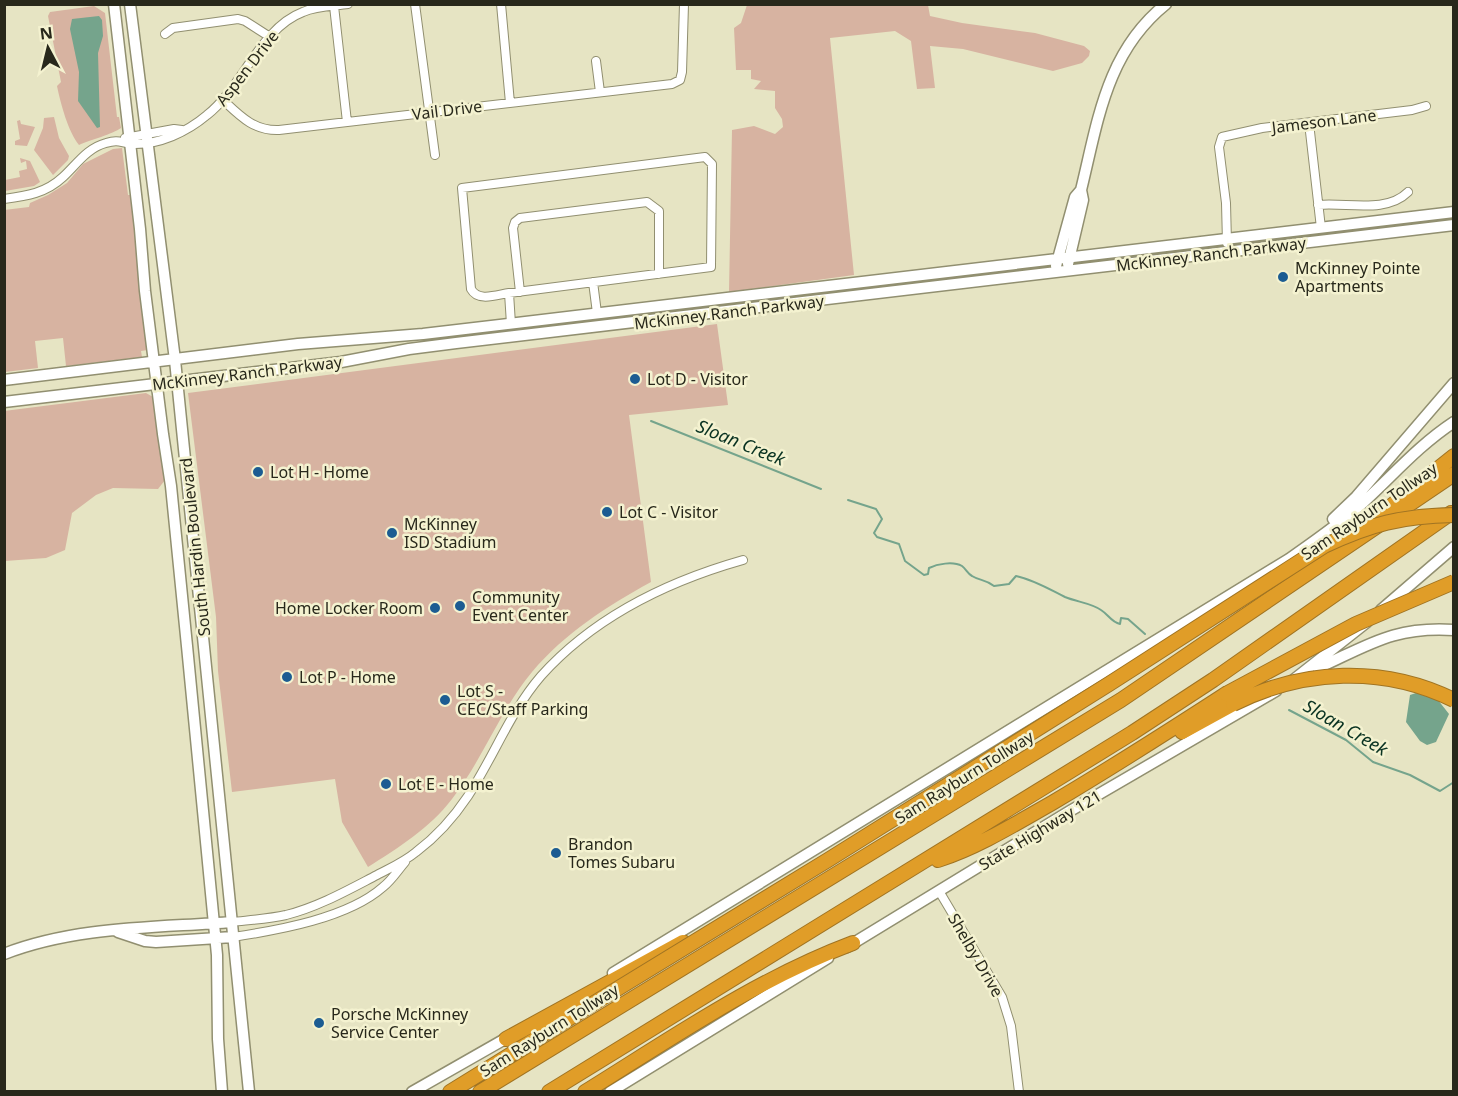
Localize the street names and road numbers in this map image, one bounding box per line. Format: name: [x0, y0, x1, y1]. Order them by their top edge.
street label: Aspen Drive: [211, 26, 283, 110]
street label: Vail Drive: [411, 95, 483, 125]
street label: Jameson Lane: [1269, 104, 1377, 139]
street label: McKinney Ranch Parkway: [1115, 231, 1308, 277]
street label: McKinney Ranch Parkway: [633, 289, 826, 335]
street label: McKinney Ranch Parkway: [151, 350, 344, 396]
street label: South Hardin Boulevard: [175, 457, 215, 637]
street label: Sam Rayburn Tollway: [1297, 457, 1442, 565]
street label: Sam Rayburn Tollway: [890, 725, 1038, 829]
street label: State Highway 121: [975, 785, 1105, 875]
street label: Shelby Drive: [943, 909, 1009, 1001]
street label: Sam Rayburn Tollway: [475, 978, 623, 1082]

